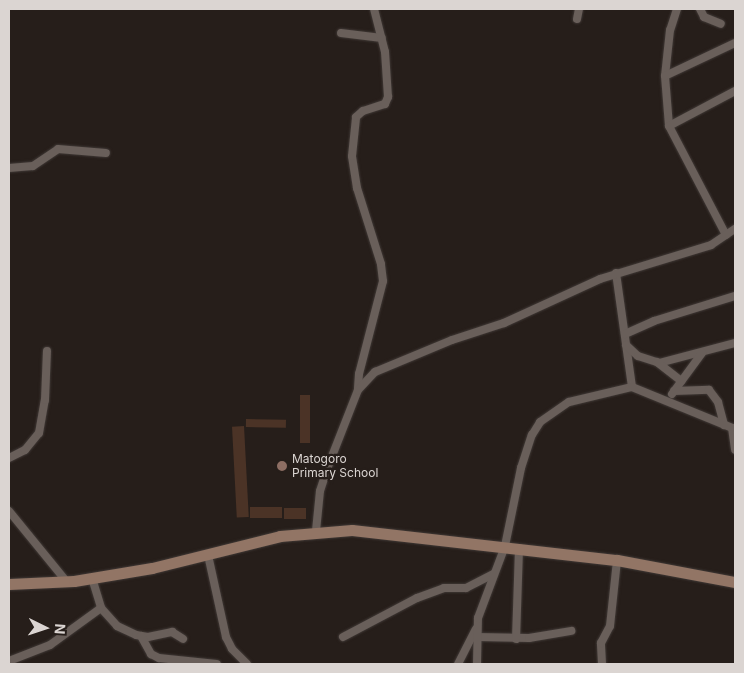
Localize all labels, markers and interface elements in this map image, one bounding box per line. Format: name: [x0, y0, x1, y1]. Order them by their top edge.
place label: Matogoro Primary School: [292, 452, 378, 480]
marker: Matogoro Primary School: [276, 460, 288, 472]
north arrow: [20, 603, 70, 653]
text: N: [52, 623, 69, 635]

